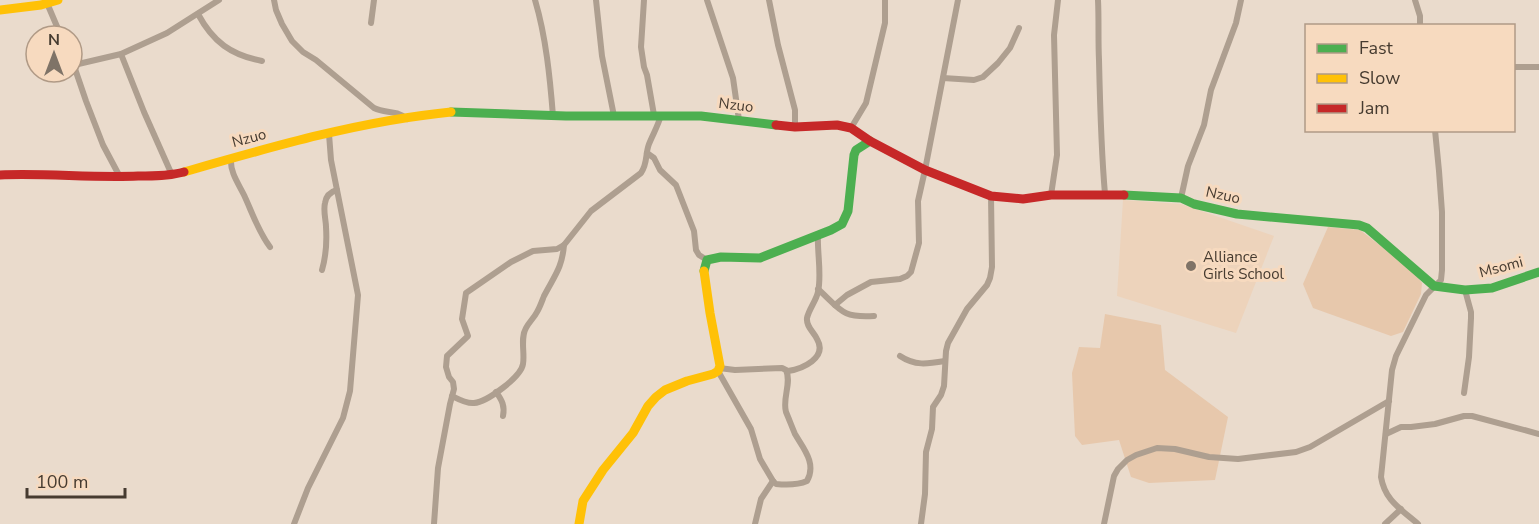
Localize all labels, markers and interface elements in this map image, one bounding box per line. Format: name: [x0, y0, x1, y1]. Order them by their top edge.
north arrow: [24, 24, 84, 84]
legend: [1305, 24, 1515, 132]
text: N: [48, 29, 60, 51]
text: Fast: [1359, 36, 1394, 60]
text: Slow: [1359, 66, 1400, 90]
street label: Nzuo: [718, 93, 754, 117]
text: Jam: [1358, 96, 1390, 120]
street label: Nzuo: [230, 124, 268, 152]
street label: Nzuo: [1204, 182, 1242, 208]
place label: Alliance Girls School: [1203, 247, 1285, 284]
street label: Msomi: [1477, 252, 1525, 282]
marker: Alliance Girls School: [1184, 259, 1198, 273]
scale bar: [27, 461, 124, 499]
text: 100 m: [36, 470, 88, 494]

